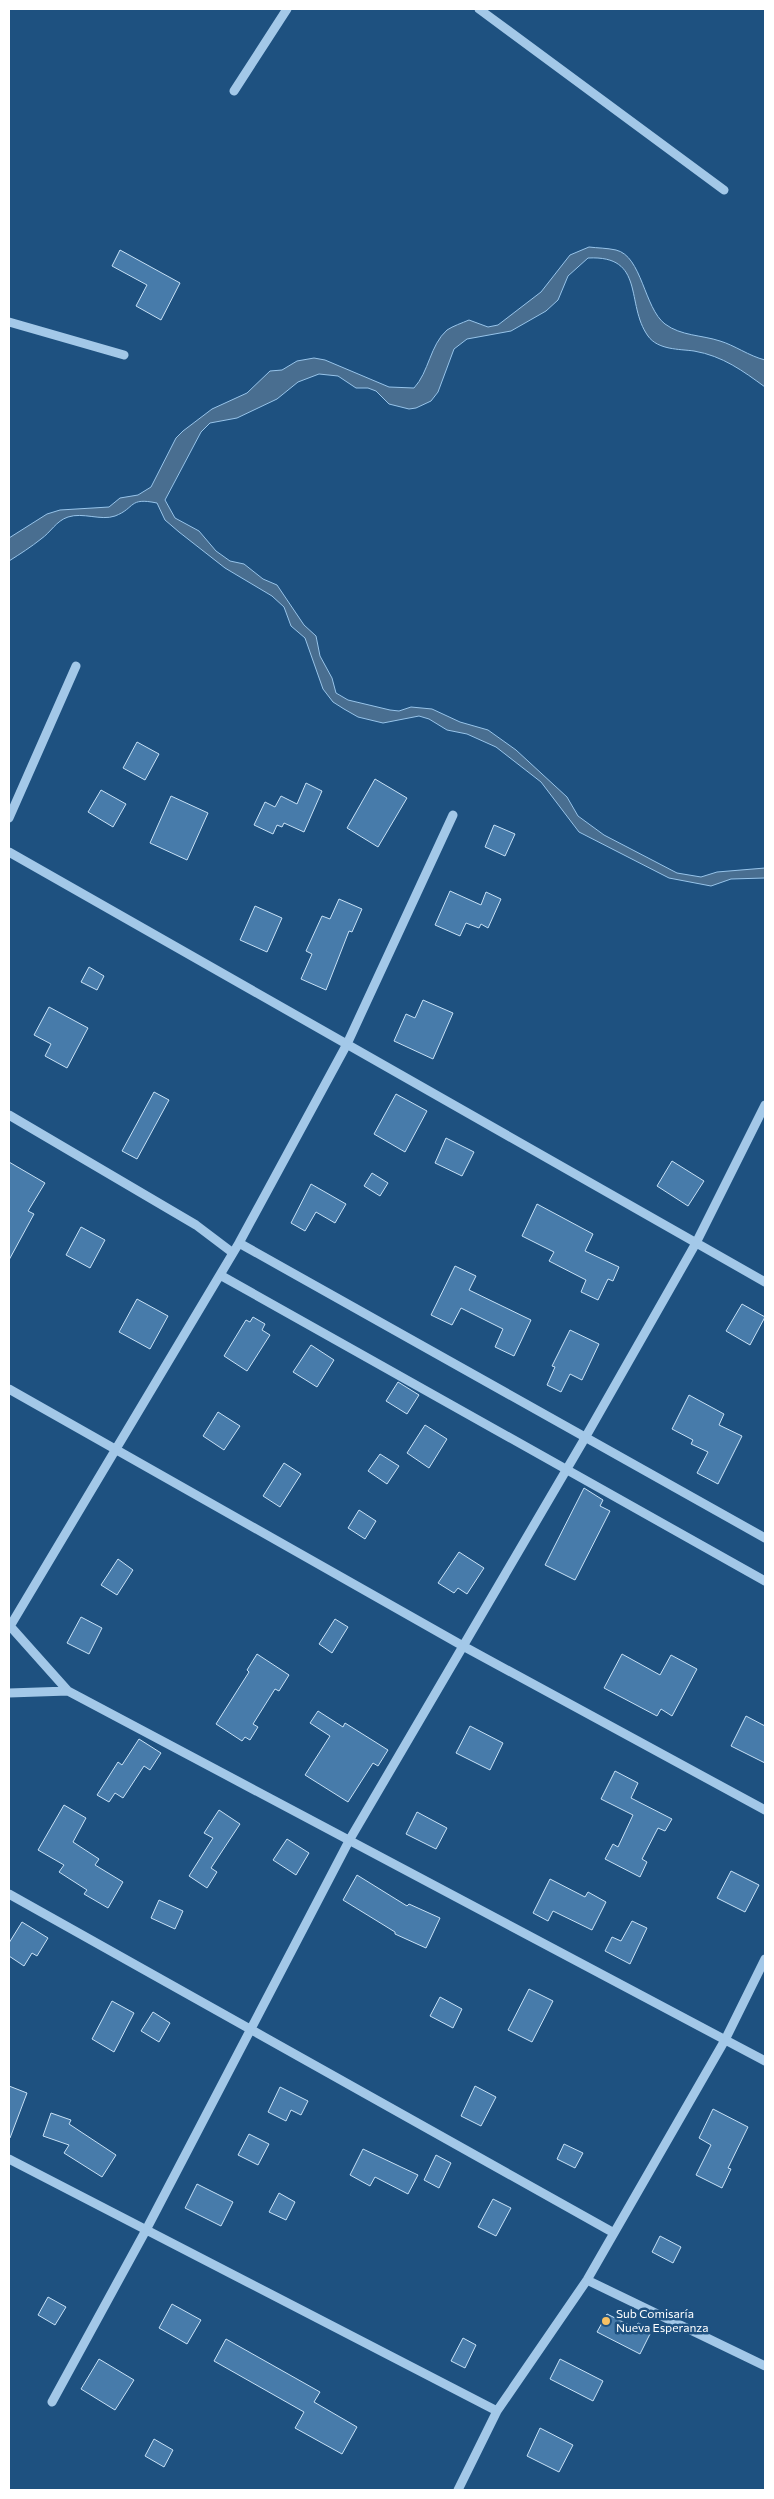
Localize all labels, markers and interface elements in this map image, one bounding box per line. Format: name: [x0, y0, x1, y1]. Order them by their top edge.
place label: Sub Comisaría Nueva Esperanza: [616, 2306, 709, 2334]
marker: Sub Comisaría Nueva Esperanza: [600, 2315, 612, 2327]

